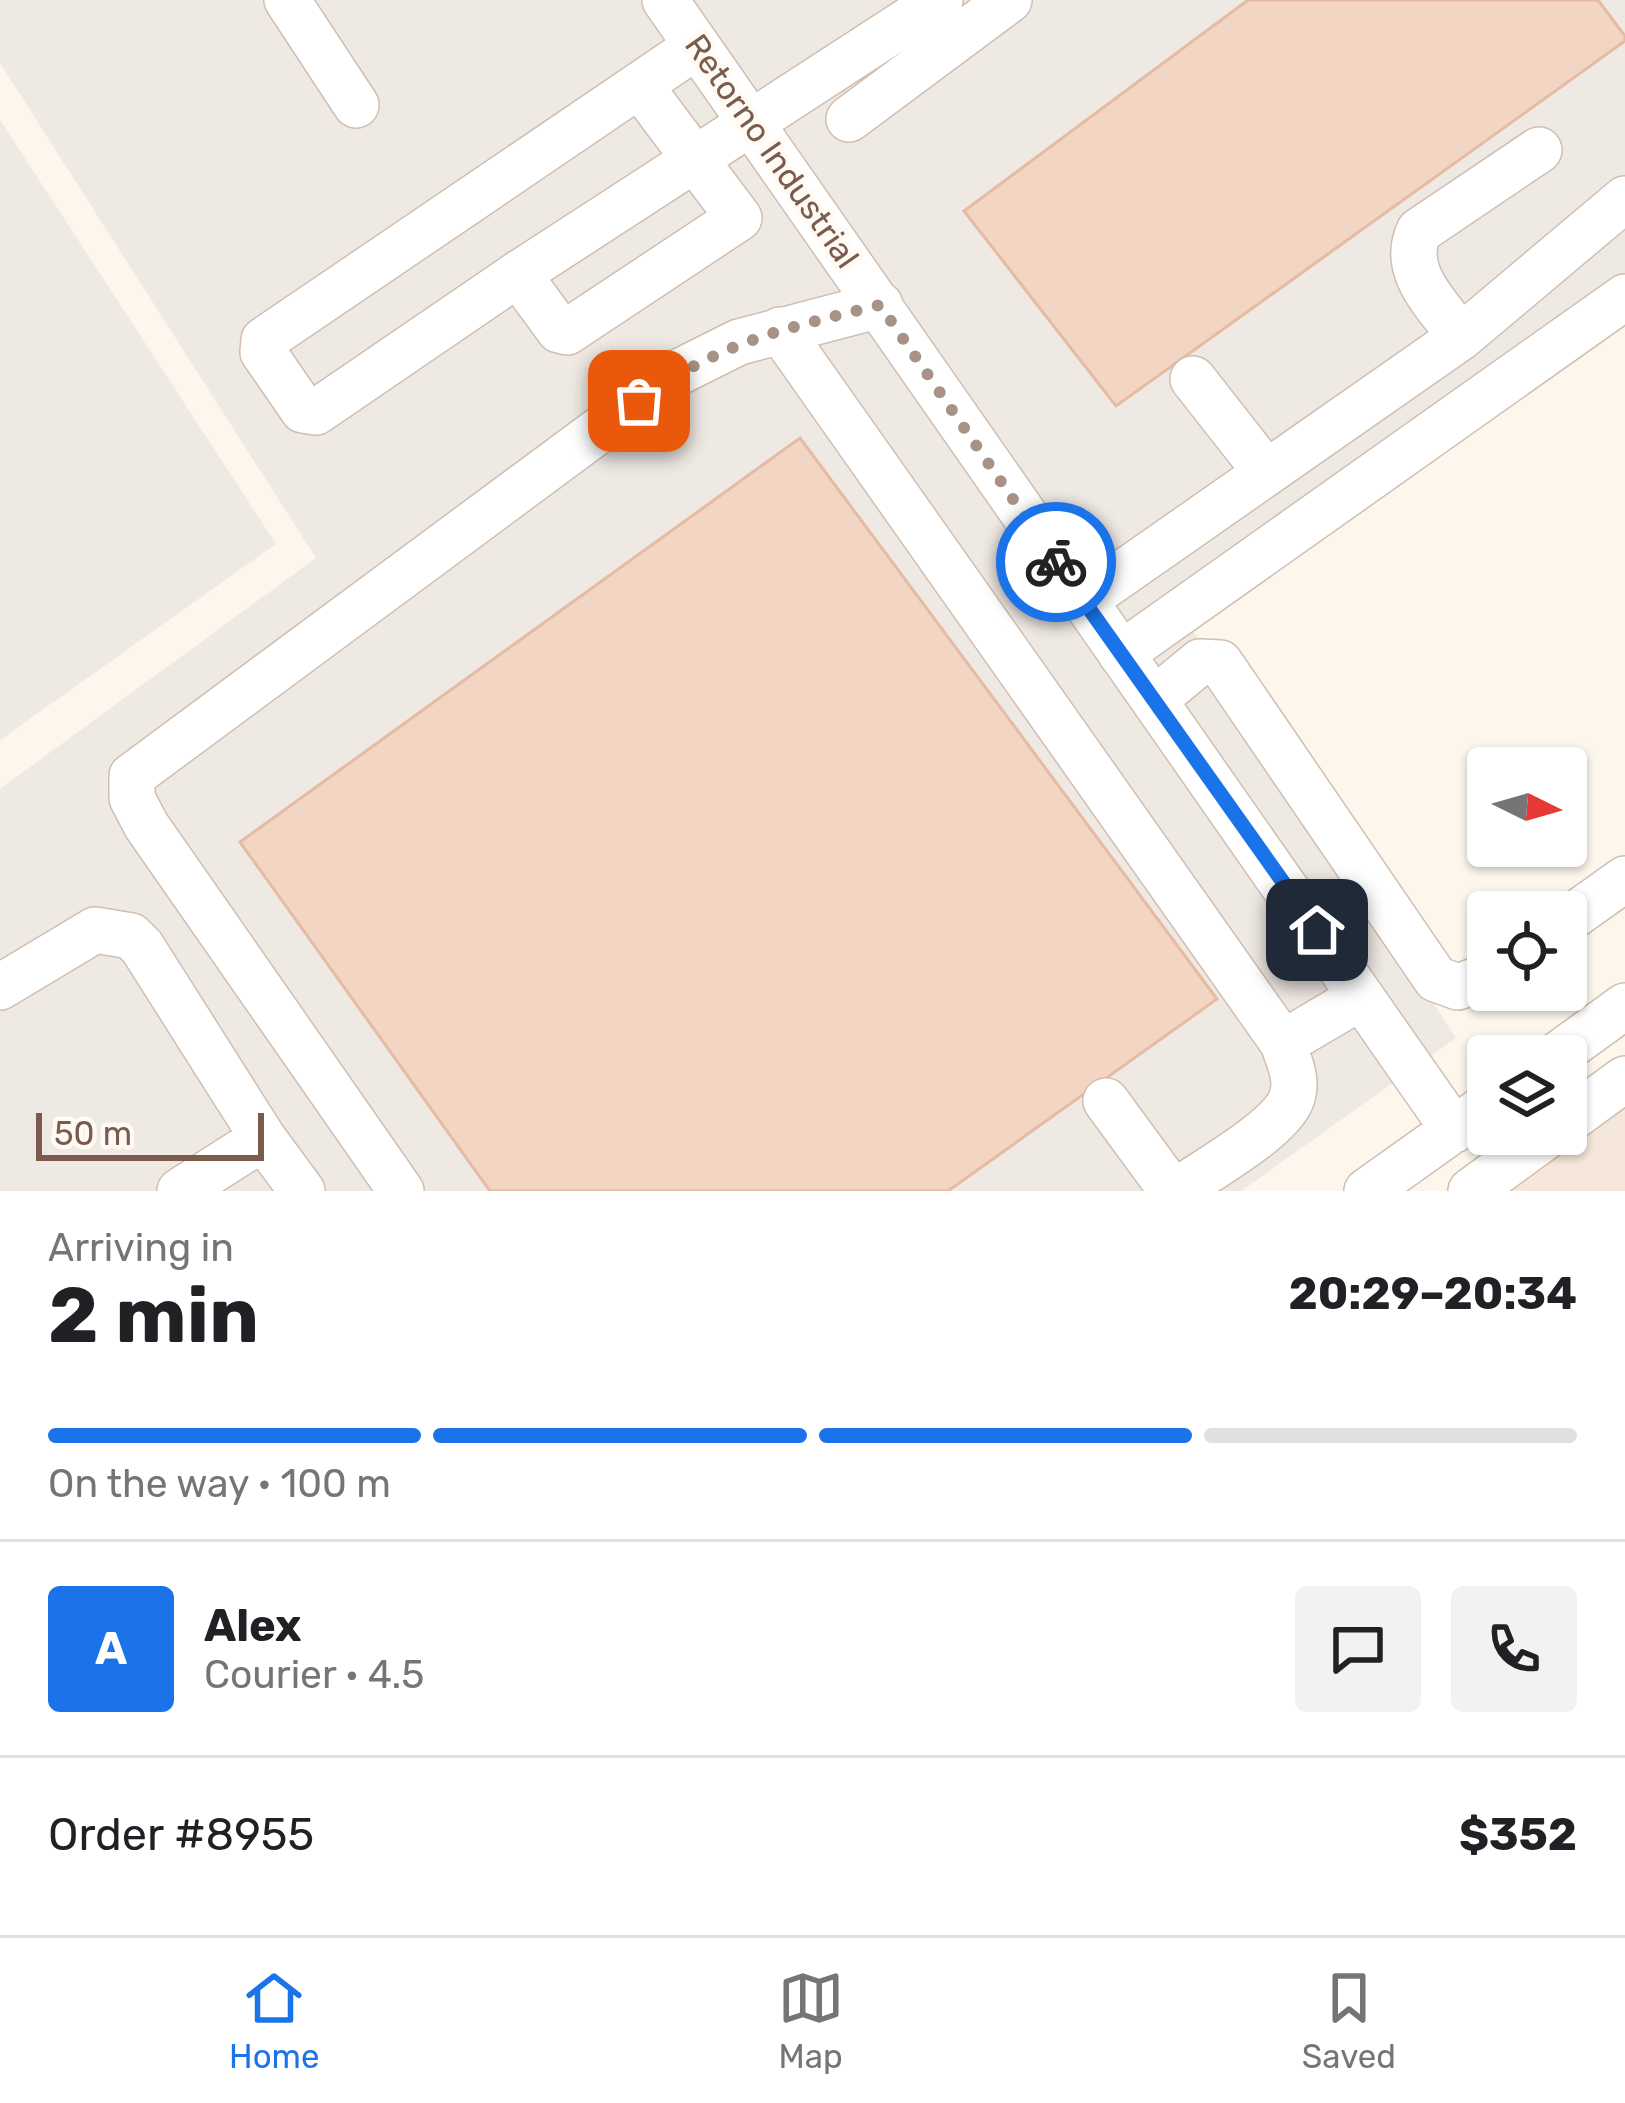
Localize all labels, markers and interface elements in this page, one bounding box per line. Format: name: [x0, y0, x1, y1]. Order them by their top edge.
street label: Retorno Industrial: [677, 27, 867, 275]
pin: [588, 350, 690, 452]
icon: bag: [606, 368, 672, 434]
courier: [996, 502, 1116, 622]
icon: bike: [1023, 529, 1089, 595]
north arrow: [1467, 747, 1587, 867]
map controls: [1467, 747, 1587, 1155]
pin: [1266, 879, 1368, 981]
button: locate: [1467, 891, 1587, 1011]
icon: home: [1284, 897, 1350, 963]
button: layers: [1467, 1035, 1587, 1155]
scale bar: [36, 1107, 264, 1160]
text: 50 m: [54, 1114, 132, 1153]
text: Arriving in: [48, 1225, 234, 1271]
text: 20:29–20:34: [1289, 1267, 1577, 1320]
text: 2 min: [48, 1269, 259, 1362]
text: On the way · 100 m: [48, 1461, 391, 1507]
button: chat: [1295, 1586, 1421, 1712]
button: phone: [1451, 1586, 1577, 1712]
text: Alex: [204, 1599, 302, 1652]
text: A: [95, 1622, 127, 1675]
text: Courier · 4.5: [204, 1652, 424, 1698]
text: Order #8955: [48, 1808, 314, 1861]
text: $352: [1459, 1808, 1577, 1861]
tab: Home: [229, 1965, 319, 2076]
tab: Map: [778, 1965, 844, 2076]
tab: Saved: [1302, 1965, 1396, 2076]

